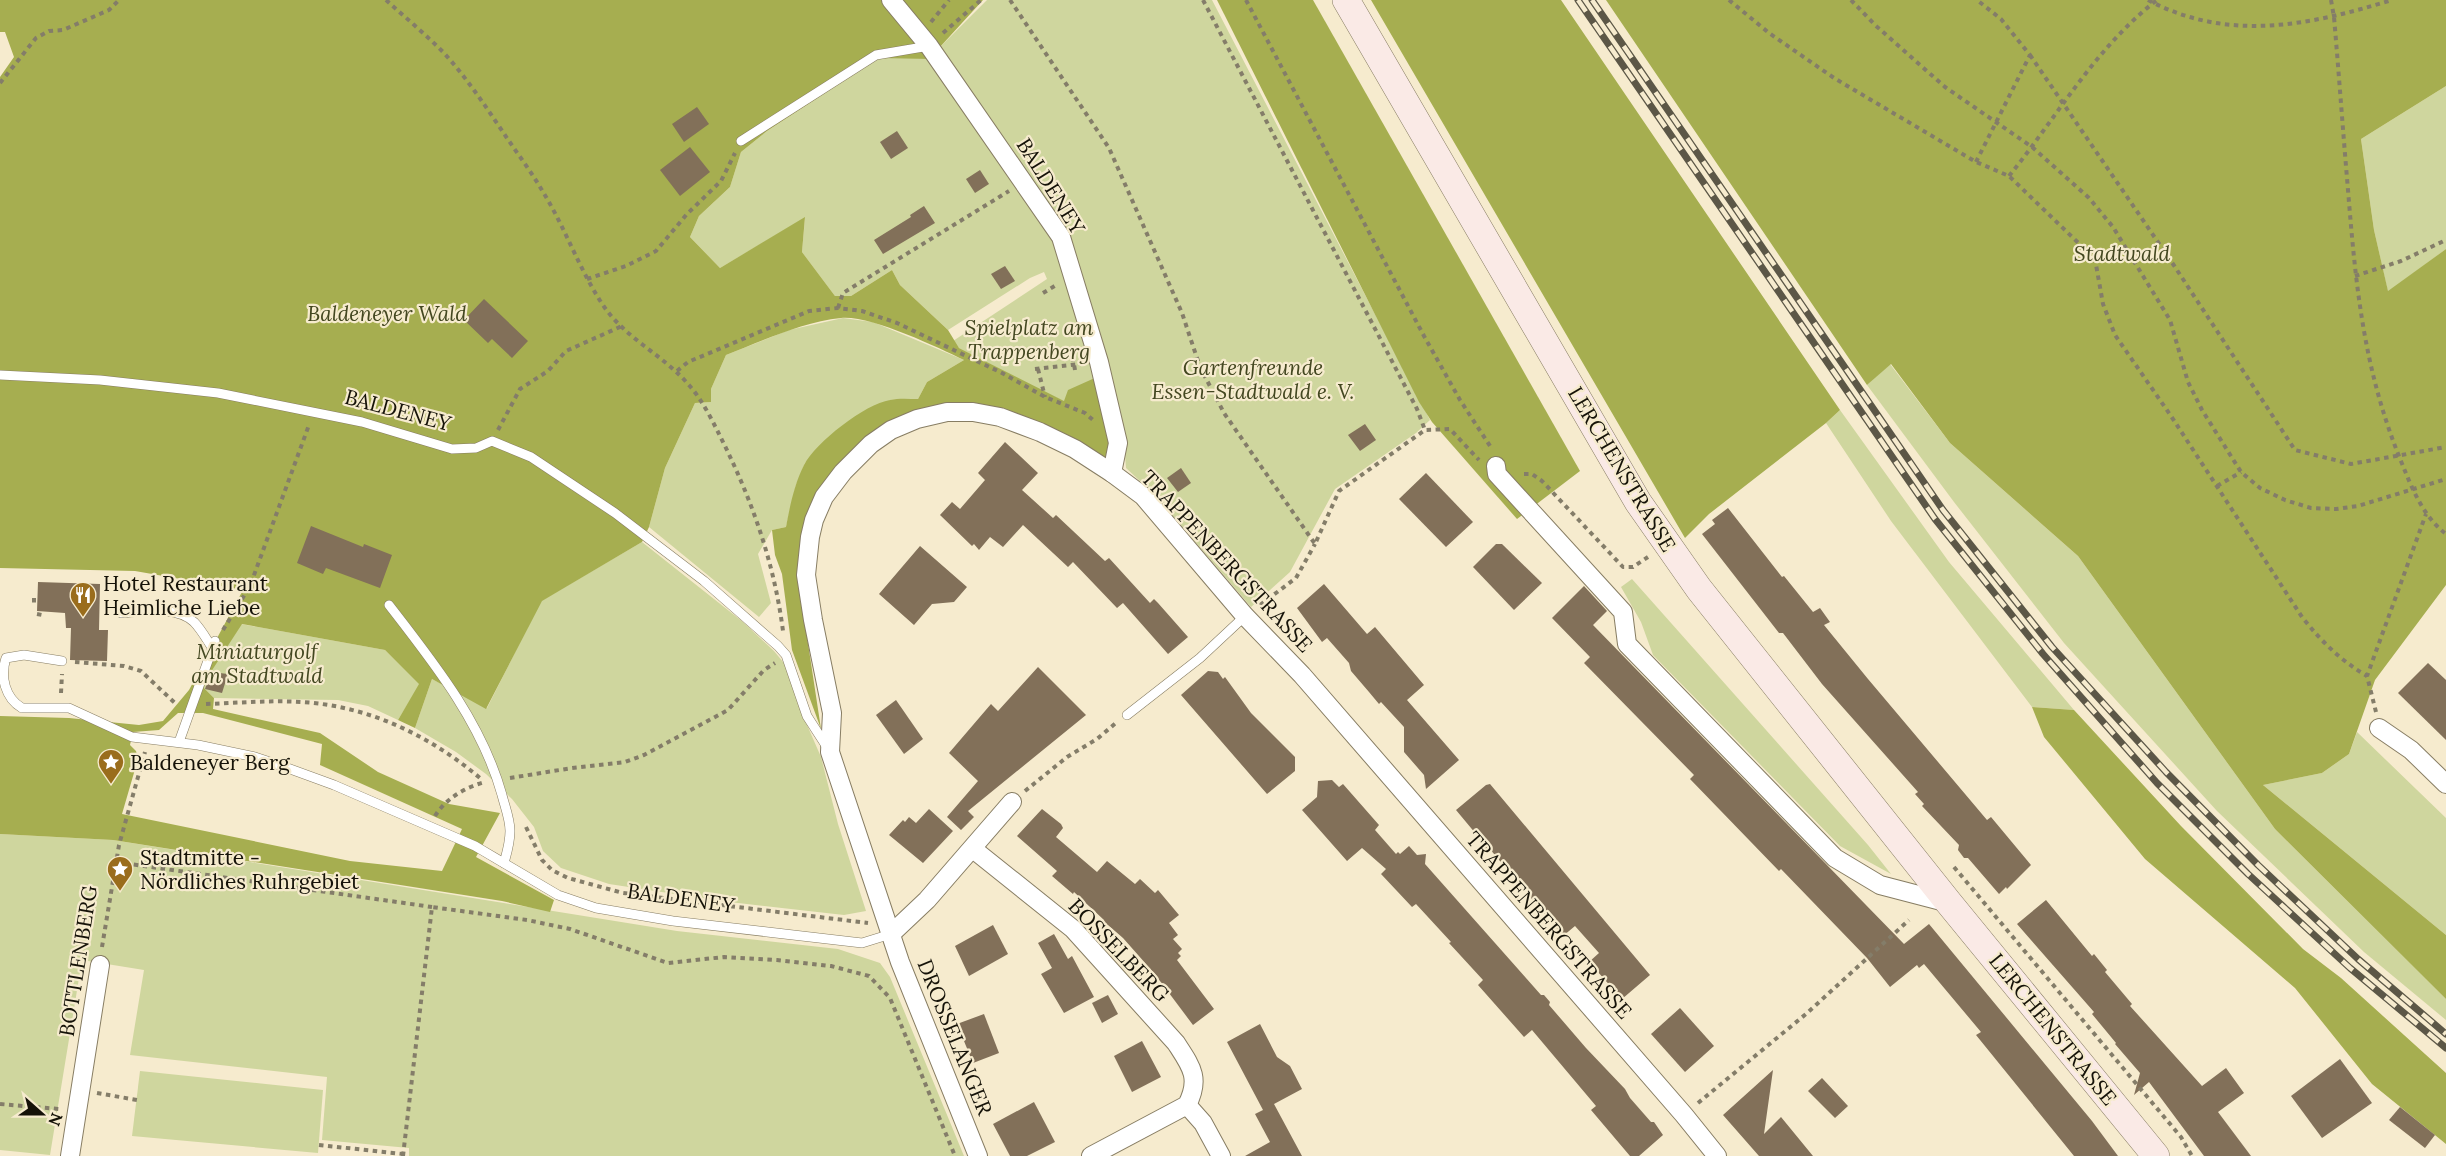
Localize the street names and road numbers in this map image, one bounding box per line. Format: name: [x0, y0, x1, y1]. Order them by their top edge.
street label: BALDENEY: [1011, 133, 1092, 240]
street label: LERCHENSTRASSE: [1562, 381, 1682, 557]
street label: BALDENEY: [342, 383, 455, 437]
street label: TRAPPENBERGSTRASSE: [1135, 464, 1319, 658]
street label: TRAPPENBERGSTRASSE: [1460, 826, 1638, 1024]
street label: BALDENEY: [625, 877, 737, 919]
street label: BOTTLENBERG: [53, 883, 103, 1039]
street label: BOSSELBERG: [1063, 892, 1175, 1008]
street label: LERCHENSTRASSE: [1983, 947, 2123, 1111]
street label: DROSSELANGER: [911, 955, 999, 1120]

